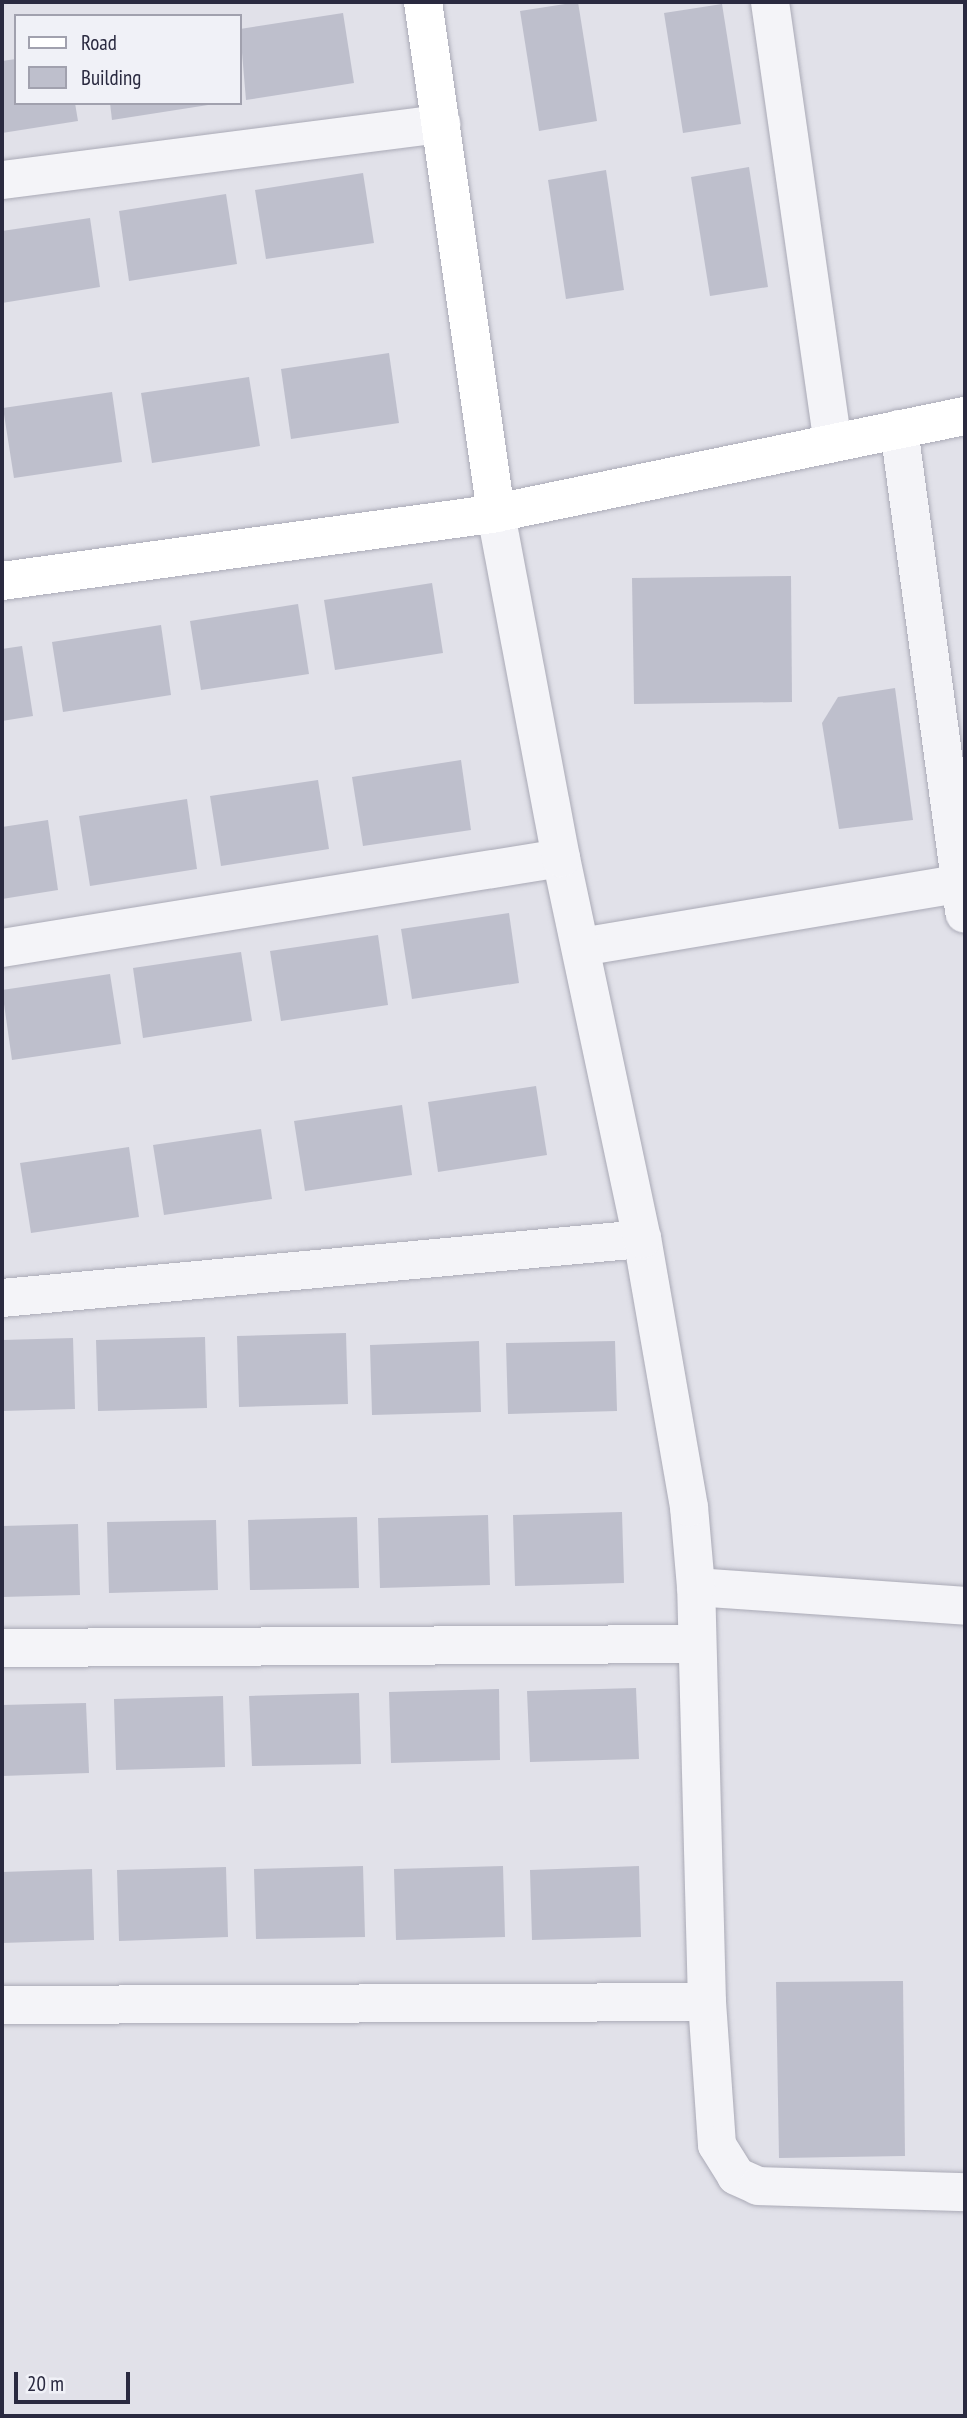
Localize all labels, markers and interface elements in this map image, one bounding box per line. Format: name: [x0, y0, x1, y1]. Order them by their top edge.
legend: [14, 14, 242, 105]
text: Road: [81, 29, 117, 56]
text: Building: [81, 64, 141, 91]
scale bar: [18, 2358, 133, 2402]
text: 20 m: [27, 2370, 64, 2397]

